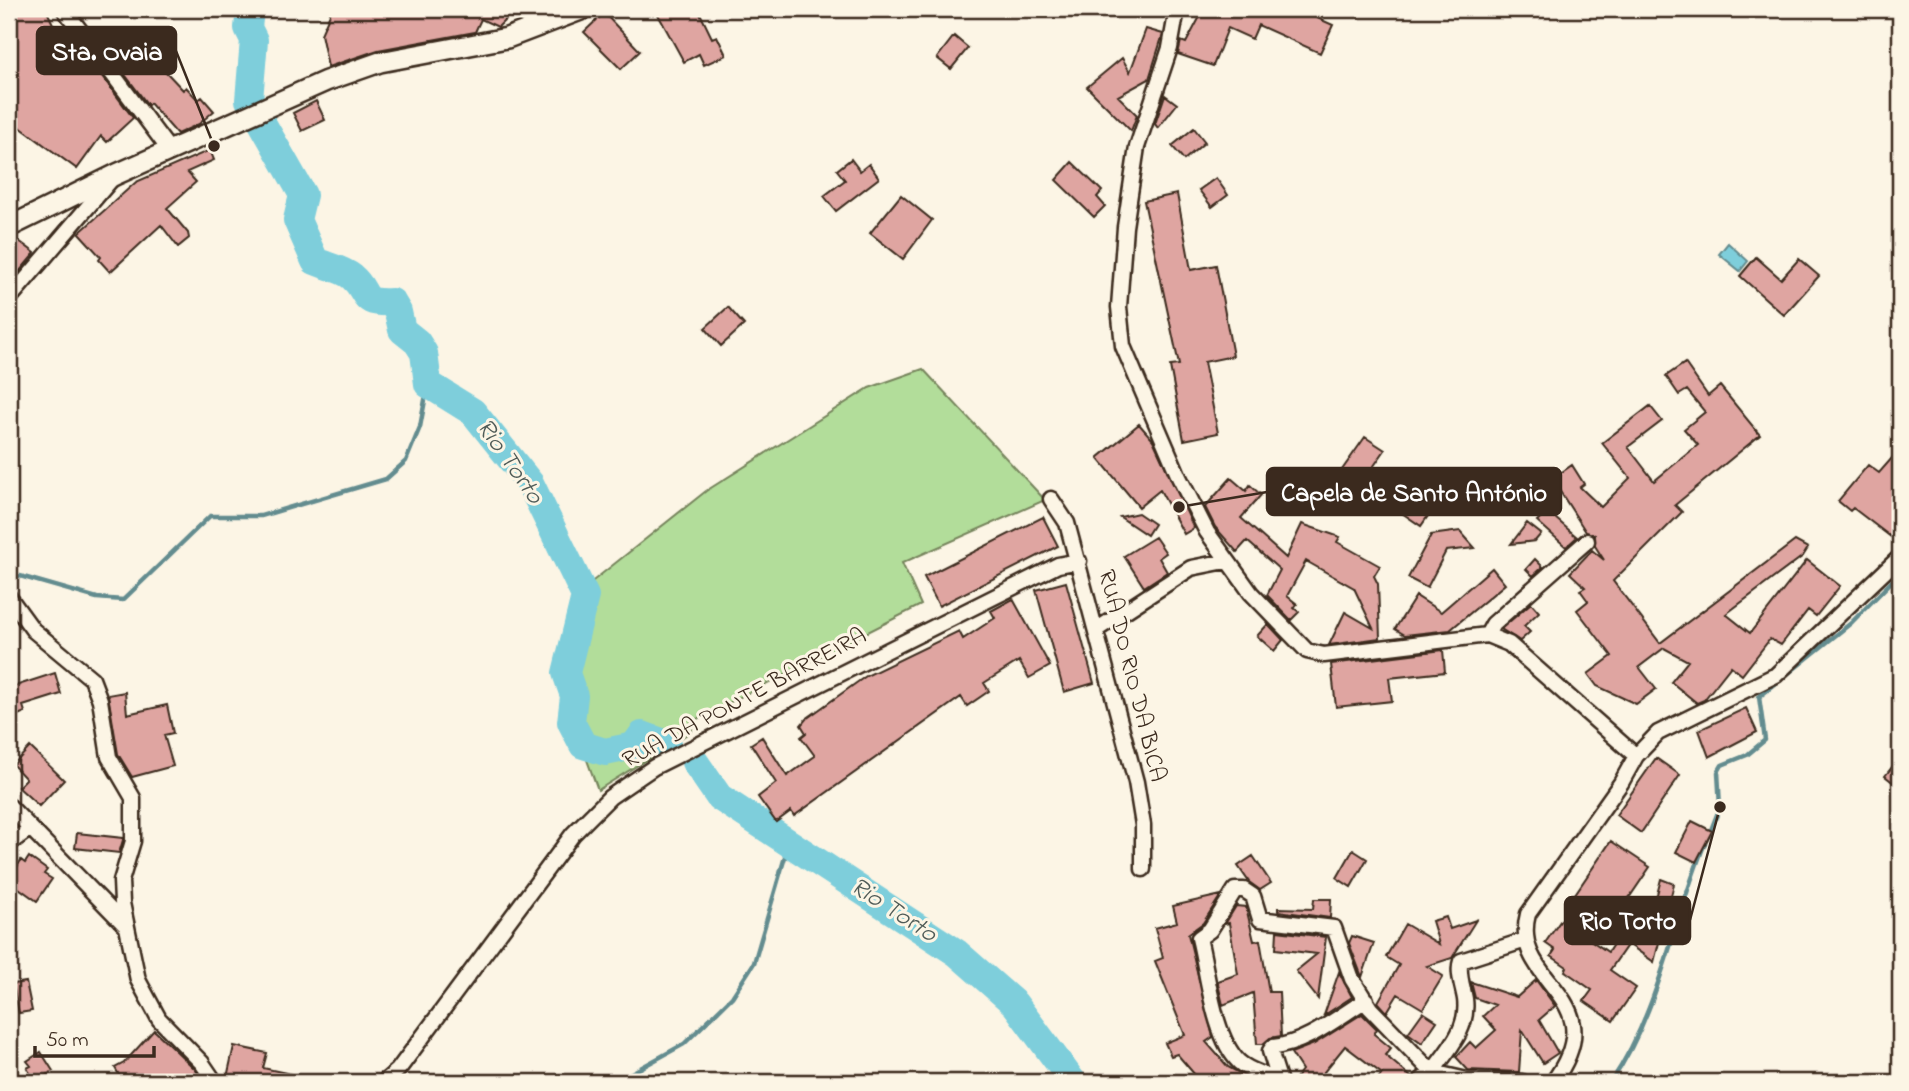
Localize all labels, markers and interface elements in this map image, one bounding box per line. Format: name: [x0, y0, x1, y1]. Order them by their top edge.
callout: Sta. Ovaia: [37, 27, 176, 74]
text: Sta. Ovaia: [51, 35, 163, 73]
water label: Rio Torto: [466, 411, 553, 514]
callout: Capela de Santo António: [1267, 468, 1561, 515]
text: Capela de Santo António: [1281, 476, 1547, 514]
street label: RUA DO RIO DA BICA: [1088, 566, 1174, 786]
street label: RUA DA PONTE BARREIRA: [617, 620, 873, 778]
water label: Rio Torto: [842, 869, 945, 954]
callout: Rio Torto: [1565, 897, 1690, 944]
text: Rio Torto: [1580, 904, 1676, 942]
scale bar: [35, 1014, 154, 1058]
text: 50 m: [46, 1026, 89, 1056]

